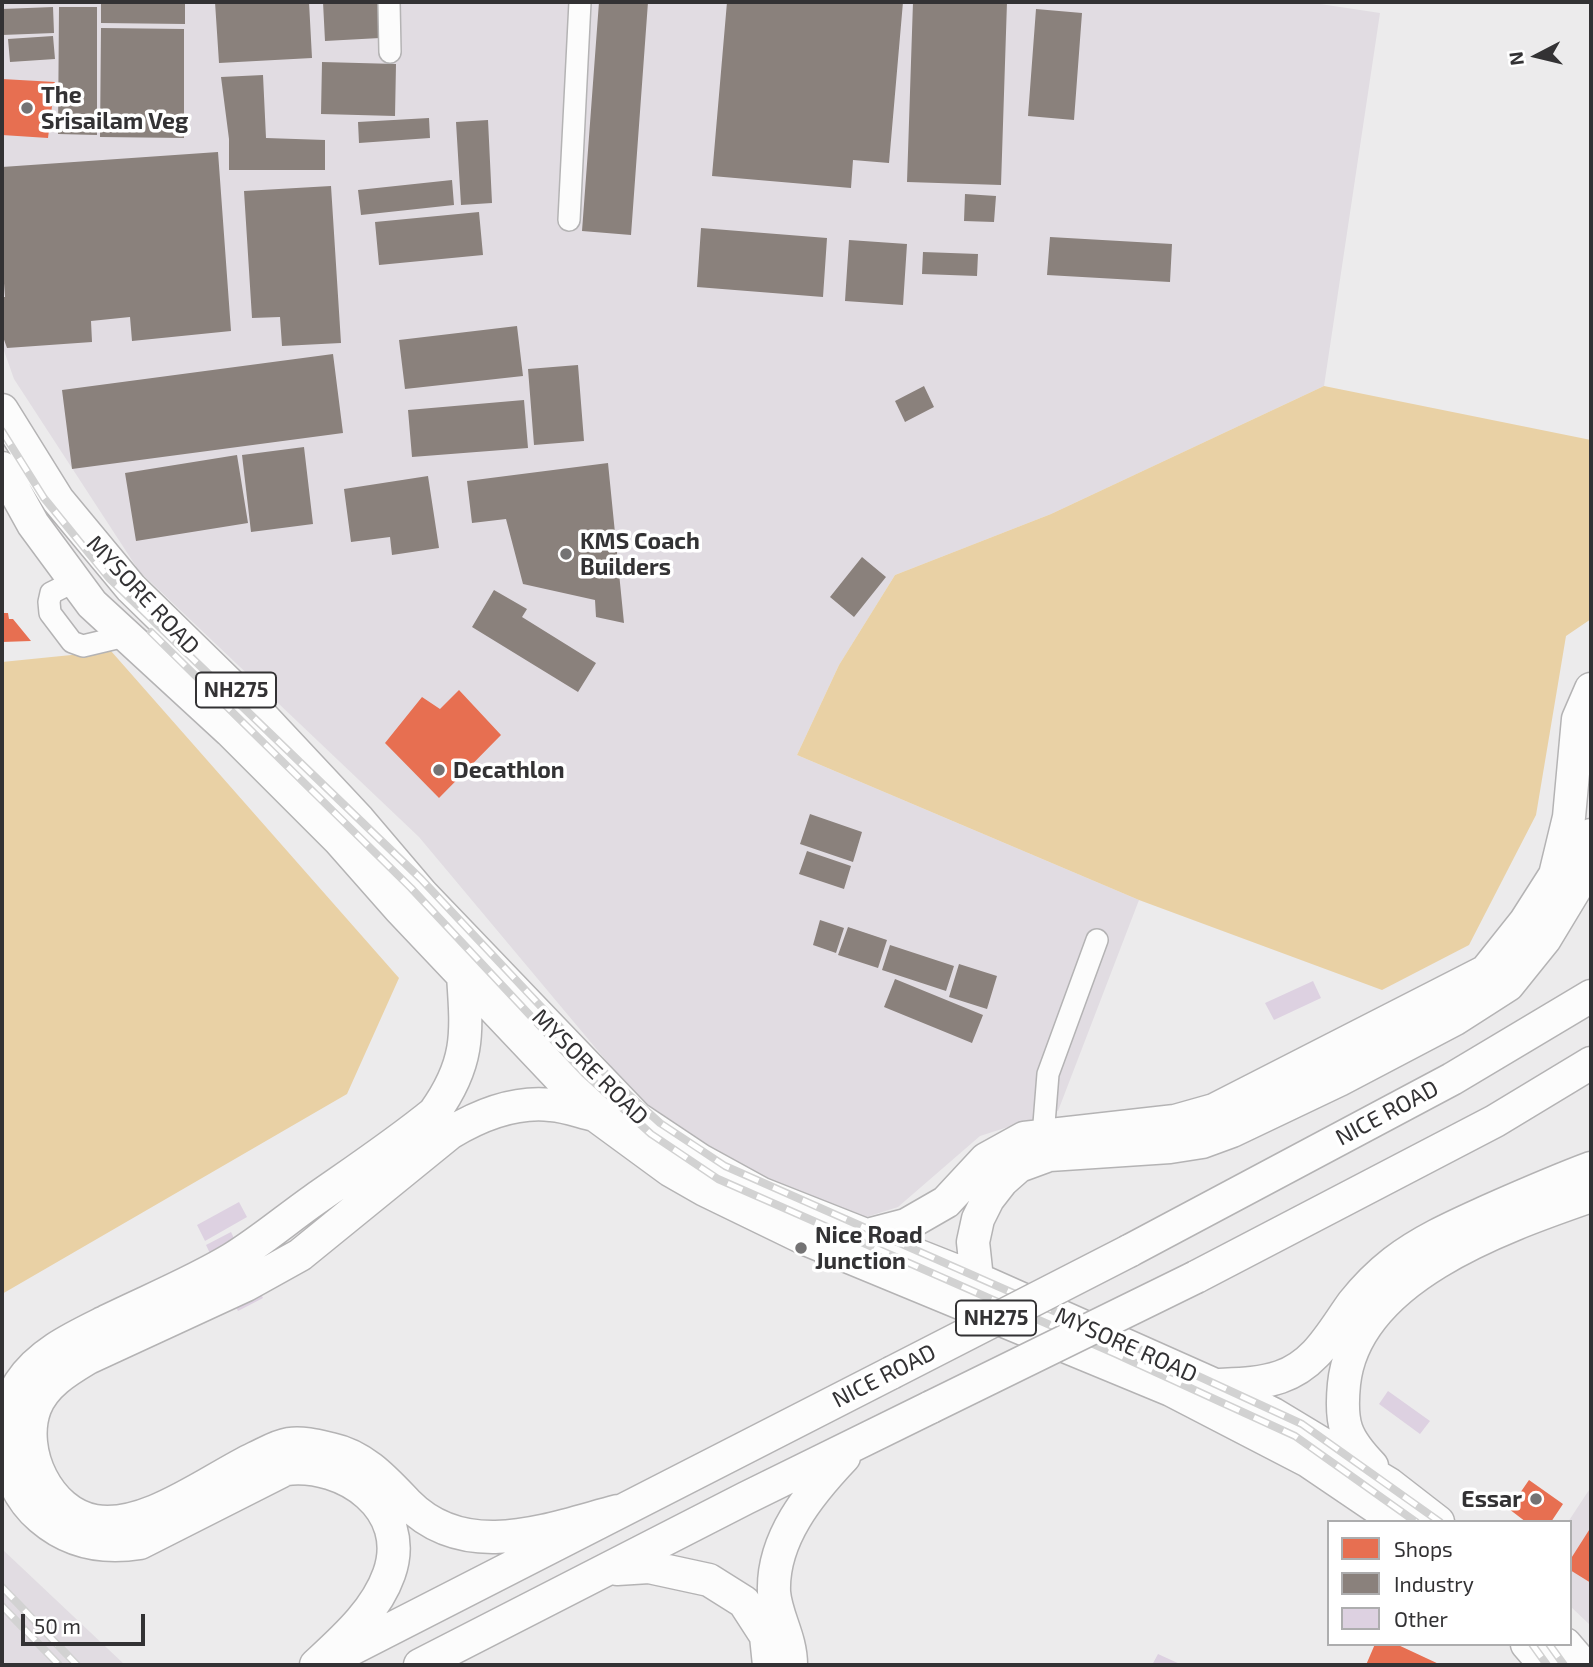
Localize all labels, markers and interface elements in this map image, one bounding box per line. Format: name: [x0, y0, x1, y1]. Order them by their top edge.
north arrow: [1502, 21, 1572, 91]
text: N: [1503, 50, 1528, 67]
place label: The Srisailam Veg: [41, 81, 188, 135]
marker: The Srisailam Veg: [19, 100, 35, 116]
place label: KMS Coach Builders: [580, 527, 700, 581]
street label: MYSORE ROAD: [81, 530, 205, 660]
marker: KMS Coach Builders: [558, 546, 574, 562]
road number: NH275: [196, 672, 276, 708]
place label: Decathlon: [453, 756, 565, 784]
marker: Decathlon: [431, 762, 447, 778]
street label: MYSORE ROAD: [526, 1003, 654, 1131]
street label: NICE ROAD: [1331, 1074, 1443, 1152]
place label: Nice Road Junction: [815, 1221, 923, 1275]
marker: Nice Road Junction: [793, 1240, 809, 1256]
road number: NH275: [956, 1300, 1036, 1336]
street label: MYSORE ROAD: [1051, 1301, 1201, 1389]
street label: NICE ROAD: [828, 1338, 940, 1414]
place label: Essar: [1461, 1485, 1522, 1513]
marker: Essar: [1528, 1491, 1544, 1507]
legend: [1327, 1520, 1572, 1646]
text: Shops: [1394, 1536, 1453, 1561]
text: Industry: [1394, 1571, 1474, 1596]
scale bar: [24, 1600, 149, 1644]
text: Other: [1394, 1606, 1448, 1631]
text: 50 m: [34, 1613, 81, 1638]

